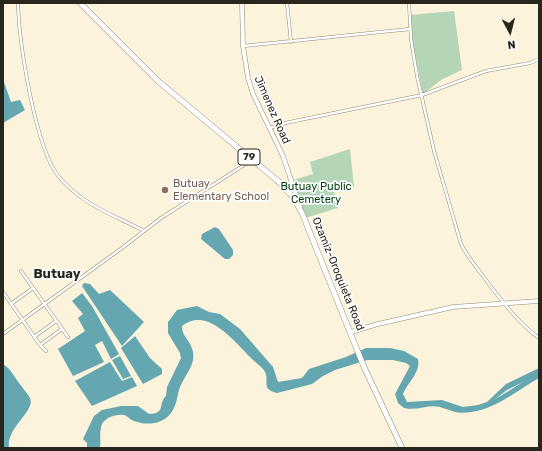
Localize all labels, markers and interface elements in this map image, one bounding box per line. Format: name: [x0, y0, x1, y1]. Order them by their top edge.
north arrow: [490, 12, 530, 52]
text: N: [507, 37, 516, 51]
street label: Jimenez Road: [251, 74, 293, 146]
road number: 79: [238, 149, 260, 165]
place label: Butuay Elementary School: [173, 177, 269, 203]
park label: Butuay Public Cemetery: [280, 180, 352, 206]
marker: Butuay Elementary School: [160, 185, 170, 195]
street label: Ozamiz-Oroquieta Road: [309, 215, 367, 333]
district label: Butuay: [33, 266, 81, 282]

